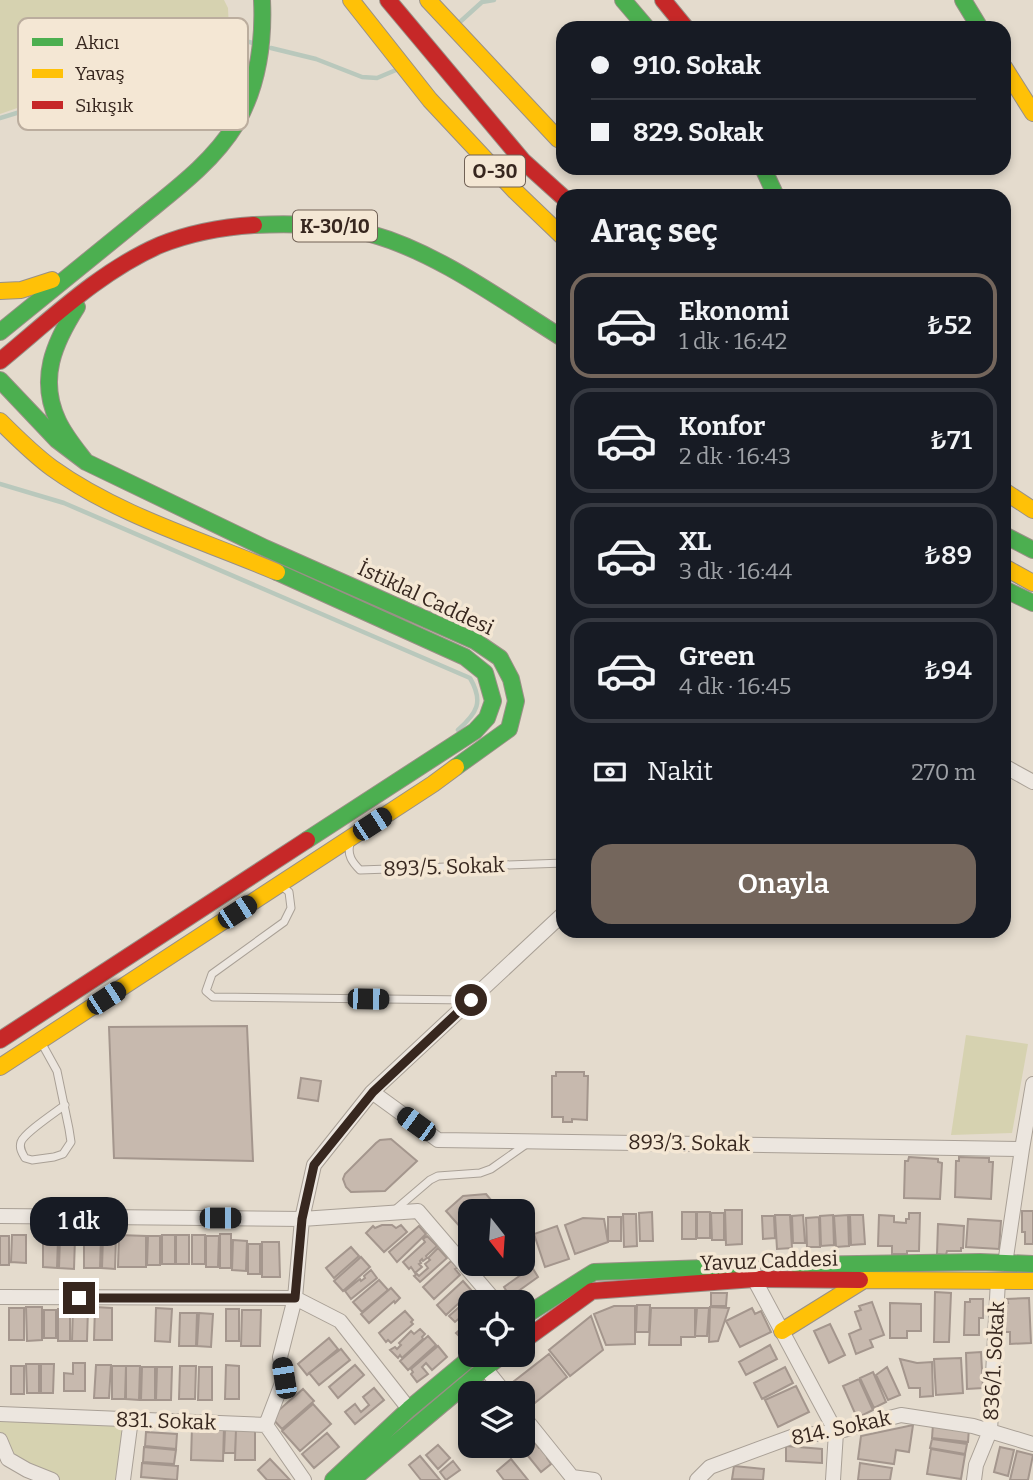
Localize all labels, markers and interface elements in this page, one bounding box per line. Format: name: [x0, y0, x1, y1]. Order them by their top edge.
legend: [18, 18, 248, 130]
text: Akıcı: [75, 31, 120, 54]
text: 910. Sokak: [633, 50, 761, 81]
text: Yavaş: [75, 62, 125, 85]
text: Sıkışık: [75, 94, 134, 117]
text: 829. Sokak: [633, 117, 763, 148]
road number: O-30: [465, 155, 525, 186]
road number: K-30/10: [293, 210, 377, 242]
text: Araç seç: [591, 212, 718, 250]
icon: car: [595, 294, 658, 357]
text: Ekonomi: [679, 296, 789, 327]
text: ₺52: [926, 310, 972, 341]
text: 1 dk · 16:42: [679, 327, 787, 355]
icon: car: [595, 409, 658, 472]
text: Konfor: [679, 411, 765, 442]
text: ₺71: [930, 425, 972, 456]
text: 2 dk · 16:43: [679, 442, 791, 470]
icon: car: [595, 524, 658, 587]
text: XL: [679, 526, 711, 557]
text: ₺89: [924, 540, 972, 571]
street label: İstiklal Caddesi: [354, 555, 498, 641]
text: 3 dk · 16:44: [679, 557, 792, 585]
icon: car: [595, 639, 658, 702]
text: Green: [679, 641, 755, 672]
text: ₺94: [924, 655, 972, 686]
text: 4 dk · 16:45: [679, 672, 791, 700]
icon: cash: [591, 753, 629, 791]
text: Nakit: [647, 756, 713, 787]
text: 270 m: [911, 758, 976, 786]
car: [349, 804, 396, 844]
button: Onayla: [591, 844, 976, 924]
street label: 893/5. Sokak: [383, 852, 505, 882]
car: [214, 892, 261, 932]
car: [83, 978, 130, 1018]
route start: [455, 984, 487, 1016]
car: [347, 988, 390, 1010]
car: [393, 1103, 440, 1145]
street label: 893/3. Sokak: [628, 1129, 750, 1157]
callout: 1 dk: [30, 1196, 128, 1246]
north arrow: [458, 1199, 536, 1276]
map controls: [458, 1199, 535, 1458]
text: 1 dk: [58, 1207, 100, 1235]
car: [200, 1208, 242, 1229]
street label: Yavuz Caddesi: [700, 1246, 838, 1276]
route end: [63, 1282, 95, 1314]
button: locate: [458, 1290, 535, 1367]
street label: 836/1. Sokak: [978, 1301, 1010, 1421]
car: [271, 1356, 298, 1400]
button: layers: [458, 1381, 535, 1458]
street label: 814. Sokak: [789, 1405, 893, 1451]
street label: 831. Sokak: [115, 1406, 217, 1436]

